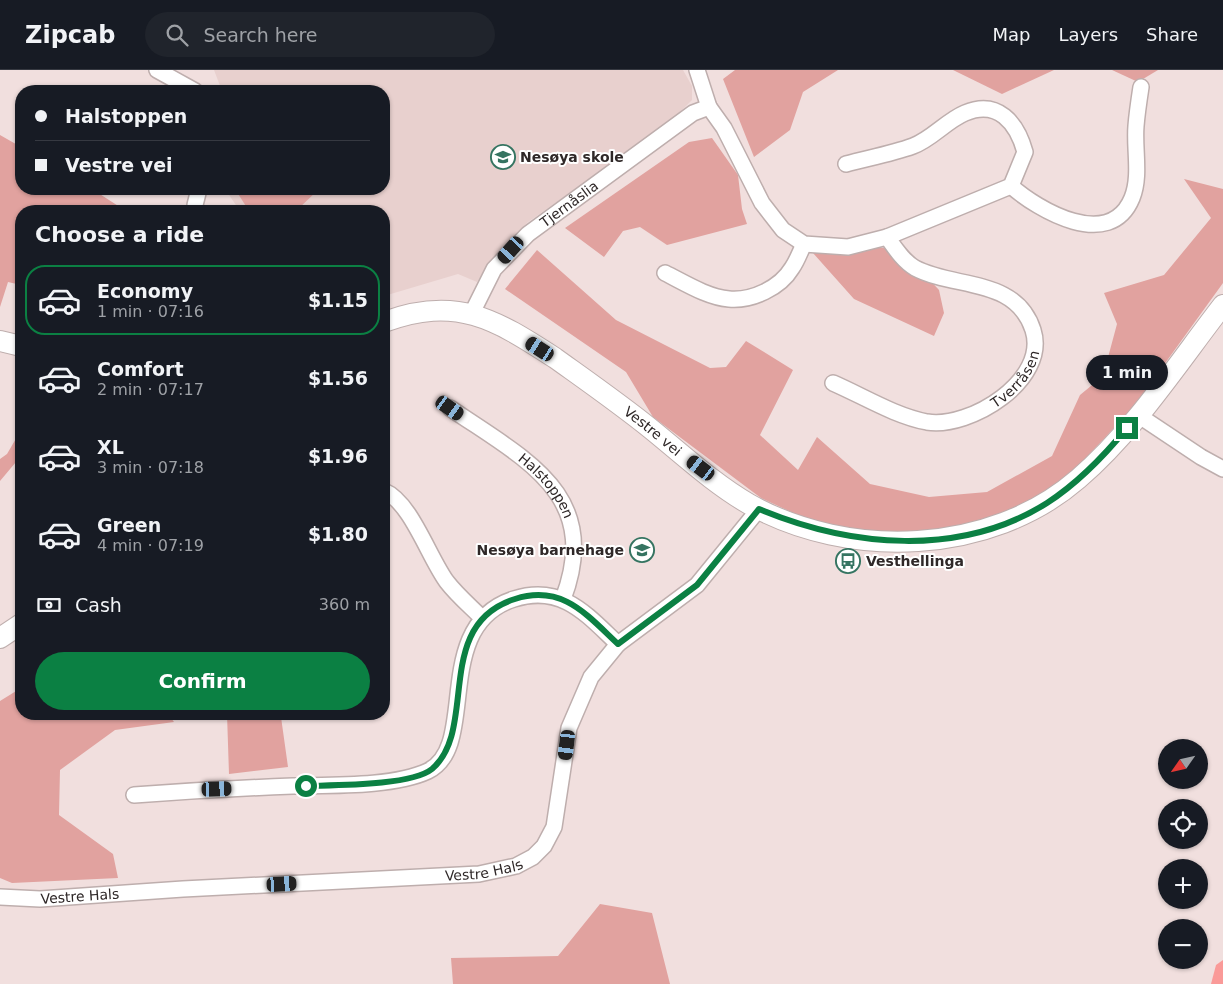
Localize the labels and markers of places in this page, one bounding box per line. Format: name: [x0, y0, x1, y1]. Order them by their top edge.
school or university icon: Nesøya skole: [490, 144, 516, 170]
place label: Nesøya skole: [520, 149, 624, 165]
school or university icon: Nesøya barnehage: [629, 537, 655, 563]
place label: Nesøya barnehage: [477, 542, 624, 558]
bus stop icon: Vesthellinga: [835, 548, 861, 574]
place label: Vesthellinga: [866, 553, 964, 569]

